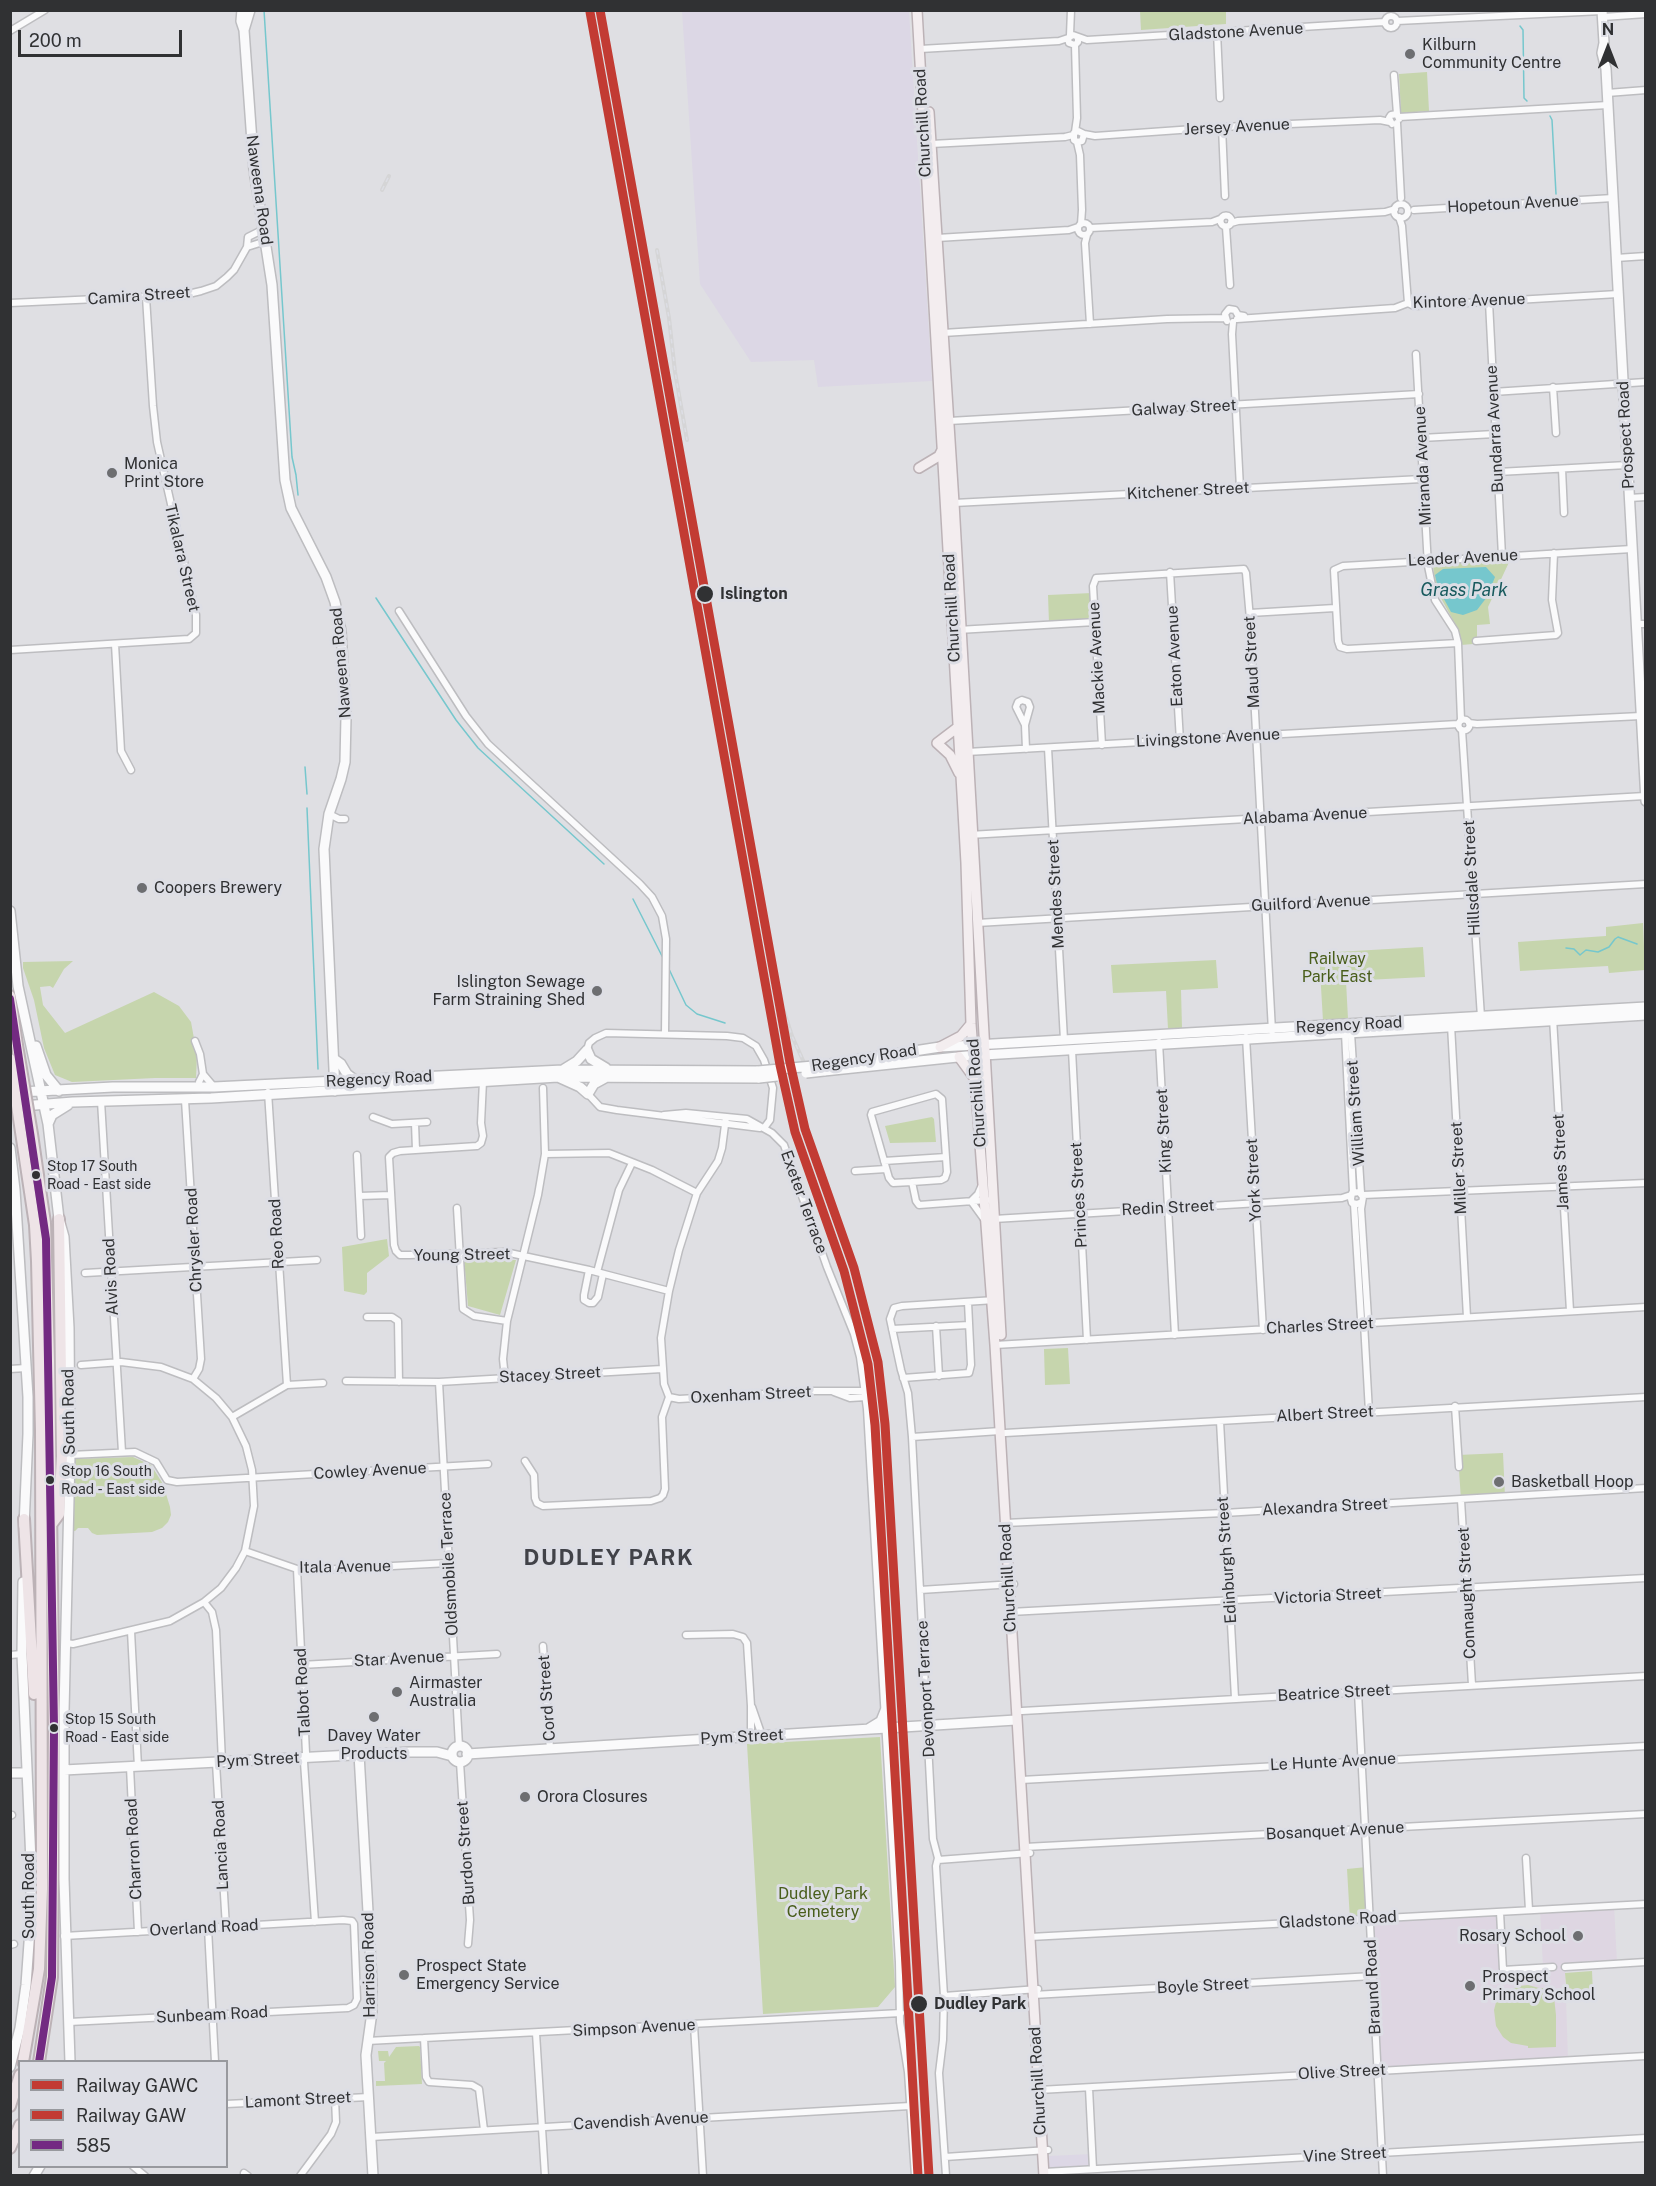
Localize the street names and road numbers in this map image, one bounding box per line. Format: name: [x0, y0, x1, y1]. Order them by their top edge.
street label: Gladstone Avenue: [1168, 19, 1304, 45]
street label: Churchill Road: [911, 68, 935, 178]
street label: Jersey Avenue: [1184, 115, 1290, 139]
street label: Naweena Road: [242, 134, 276, 246]
street label: Hopetoun Avenue: [1447, 191, 1579, 217]
street label: Camira Street: [87, 283, 191, 309]
street label: Kintore Avenue: [1412, 289, 1526, 313]
street label: Bundarra Avenue: [1482, 365, 1508, 493]
street label: Prospect Road: [1614, 380, 1638, 490]
street label: Galway Street: [1131, 396, 1237, 420]
street label: Miranda Avenue: [1410, 406, 1436, 526]
street label: Kitchener Street: [1126, 478, 1250, 504]
street label: Tikalara Street: [160, 502, 204, 614]
street label: Leader Avenue: [1407, 546, 1519, 570]
street label: Churchill Road: [940, 553, 964, 663]
street label: Mackie Avenue: [1084, 601, 1110, 715]
street label: Eaton Avenue: [1163, 605, 1187, 707]
street label: Naweena Road: [327, 607, 355, 719]
street label: Maud Street: [1240, 615, 1264, 709]
street label: Livingstone Avenue: [1135, 725, 1281, 751]
street label: Alabama Avenue: [1242, 803, 1368, 829]
street label: Hillsdale Street: [1459, 819, 1485, 937]
street label: Mendes Street: [1044, 839, 1068, 949]
street label: Guilford Avenue: [1251, 890, 1371, 916]
street label: Regency Road: [1295, 1013, 1403, 1037]
street label: Churchill Road: [964, 1038, 990, 1148]
street label: Regency Road: [810, 1040, 918, 1076]
street label: William Street: [1343, 1059, 1369, 1167]
street label: Regency Road: [325, 1067, 433, 1091]
street label: King Street: [1152, 1088, 1176, 1174]
street label: James Street: [1549, 1113, 1573, 1211]
street label: Miller Street: [1447, 1121, 1471, 1215]
street label: York Street: [1242, 1138, 1266, 1222]
street label: Princes Street: [1067, 1142, 1091, 1248]
street label: Exeter Terrace: [776, 1148, 832, 1256]
street label: Chrysler Road: [182, 1187, 206, 1293]
street label: Redin Street: [1121, 1196, 1215, 1220]
street label: Reo Road: [266, 1198, 288, 1270]
street label: Alvis Road: [99, 1238, 123, 1316]
street label: Young Street: [413, 1245, 511, 1265]
street label: Charles Street: [1266, 1314, 1374, 1338]
street label: Stacey Street: [498, 1363, 602, 1387]
street label: South Road: [59, 1369, 79, 1455]
street label: Oxenham Street: [690, 1382, 812, 1408]
street label: Albert Street: [1276, 1402, 1374, 1426]
street label: Cowley Avenue: [313, 1458, 427, 1484]
street label: Oldsmobile Terrace: [436, 1492, 462, 1636]
street label: Alexandra Street: [1261, 1494, 1389, 1520]
street label: Edinburgh Street: [1213, 1496, 1241, 1624]
street label: Churchill Road: [996, 1523, 1020, 1633]
street label: Connaught Street: [1454, 1526, 1480, 1660]
street label: Itala Avenue: [299, 1557, 391, 1577]
street label: Victoria Street: [1274, 1584, 1382, 1608]
street label: Devonport Terrace: [913, 1620, 939, 1758]
street label: Talbot Road: [291, 1647, 315, 1737]
street label: Star Avenue: [353, 1647, 445, 1671]
street label: Cord Street: [534, 1654, 560, 1742]
street label: Beatrice Street: [1277, 1680, 1391, 1706]
street label: Pym Street: [700, 1725, 784, 1749]
street label: Pym Street: [216, 1748, 300, 1772]
street label: Le Hunte Avenue: [1269, 1749, 1397, 1775]
street label: Charron Road: [122, 1798, 146, 1900]
street label: Lancia Road: [209, 1799, 233, 1891]
street label: Burdon Street: [453, 1800, 479, 1906]
street label: Bosanquet Avenue: [1265, 1818, 1405, 1844]
street label: South Road: [19, 1853, 39, 1939]
street label: Gladstone Road: [1279, 1907, 1397, 1933]
street label: Harrison Road: [358, 1912, 380, 2018]
street label: Overland Road: [149, 1916, 259, 1940]
street label: Braund Road: [1361, 1939, 1385, 2035]
street label: Boyle Street: [1156, 1974, 1250, 1998]
street label: Sunbeam Road: [155, 2002, 269, 2028]
street label: Simpson Avenue: [572, 2015, 696, 2041]
street label: Churchill Road: [1026, 2026, 1050, 2136]
street label: Olive Street: [1298, 2060, 1386, 2084]
street label: Lamont Street: [244, 2088, 352, 2112]
street label: Cavendish Avenue: [573, 2108, 709, 2134]
street label: Vine Street: [1303, 2143, 1387, 2167]

